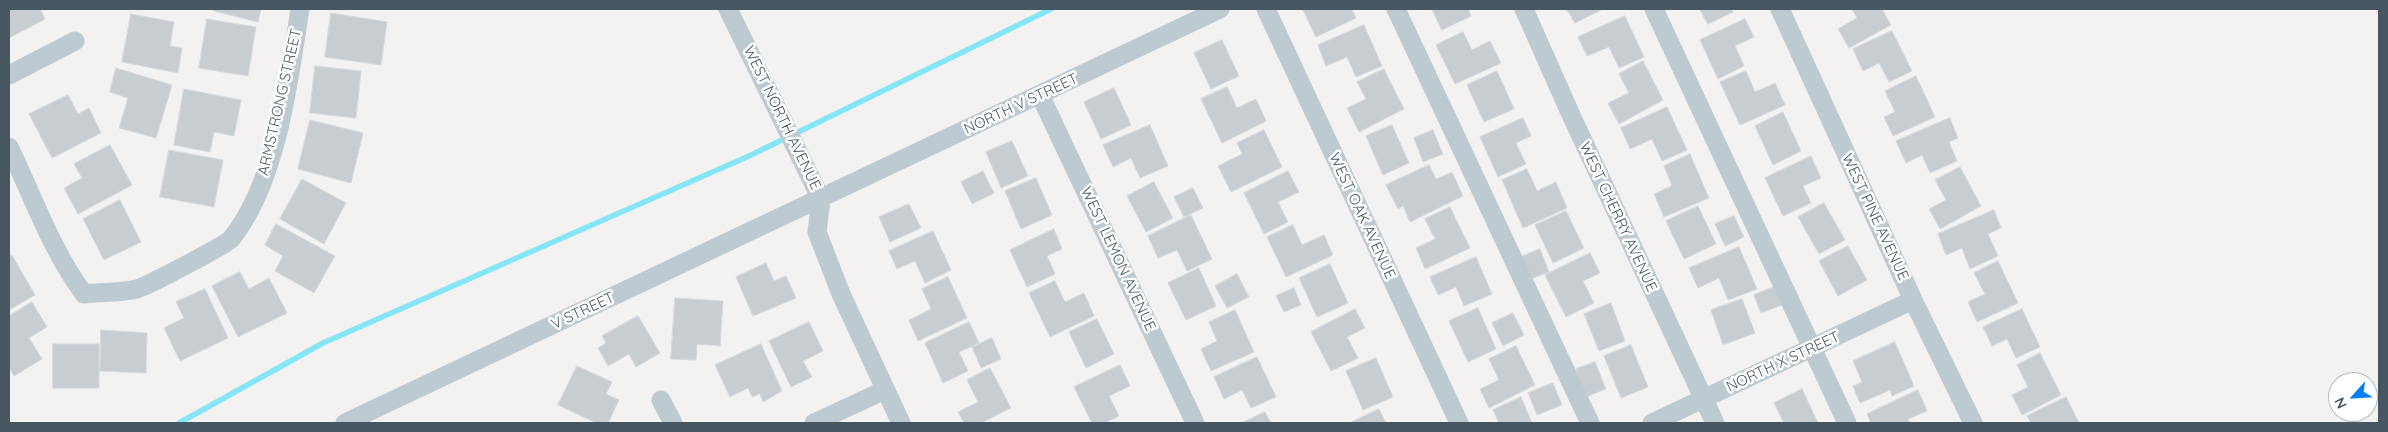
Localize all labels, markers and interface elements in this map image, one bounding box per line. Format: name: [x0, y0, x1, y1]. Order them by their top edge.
street label: ARMSTRONG STREET: [254, 27, 306, 177]
street label: WEST NORTH AVENUE: [739, 43, 825, 193]
street label: NORTH V STREET: [961, 70, 1081, 138]
street label: WEST CHERRY AVENUE: [1575, 139, 1661, 295]
street label: WEST OAK AVENUE: [1325, 150, 1399, 282]
street label: WEST PINE AVENUE: [1838, 151, 1912, 283]
street label: WEST LEMON AVENUE: [1077, 184, 1159, 334]
street label: V STREET: [549, 289, 617, 333]
street label: NORTH X STREET: [1723, 328, 1843, 396]
north arrow: [2328, 372, 2378, 422]
text: N: [2330, 395, 2351, 412]

